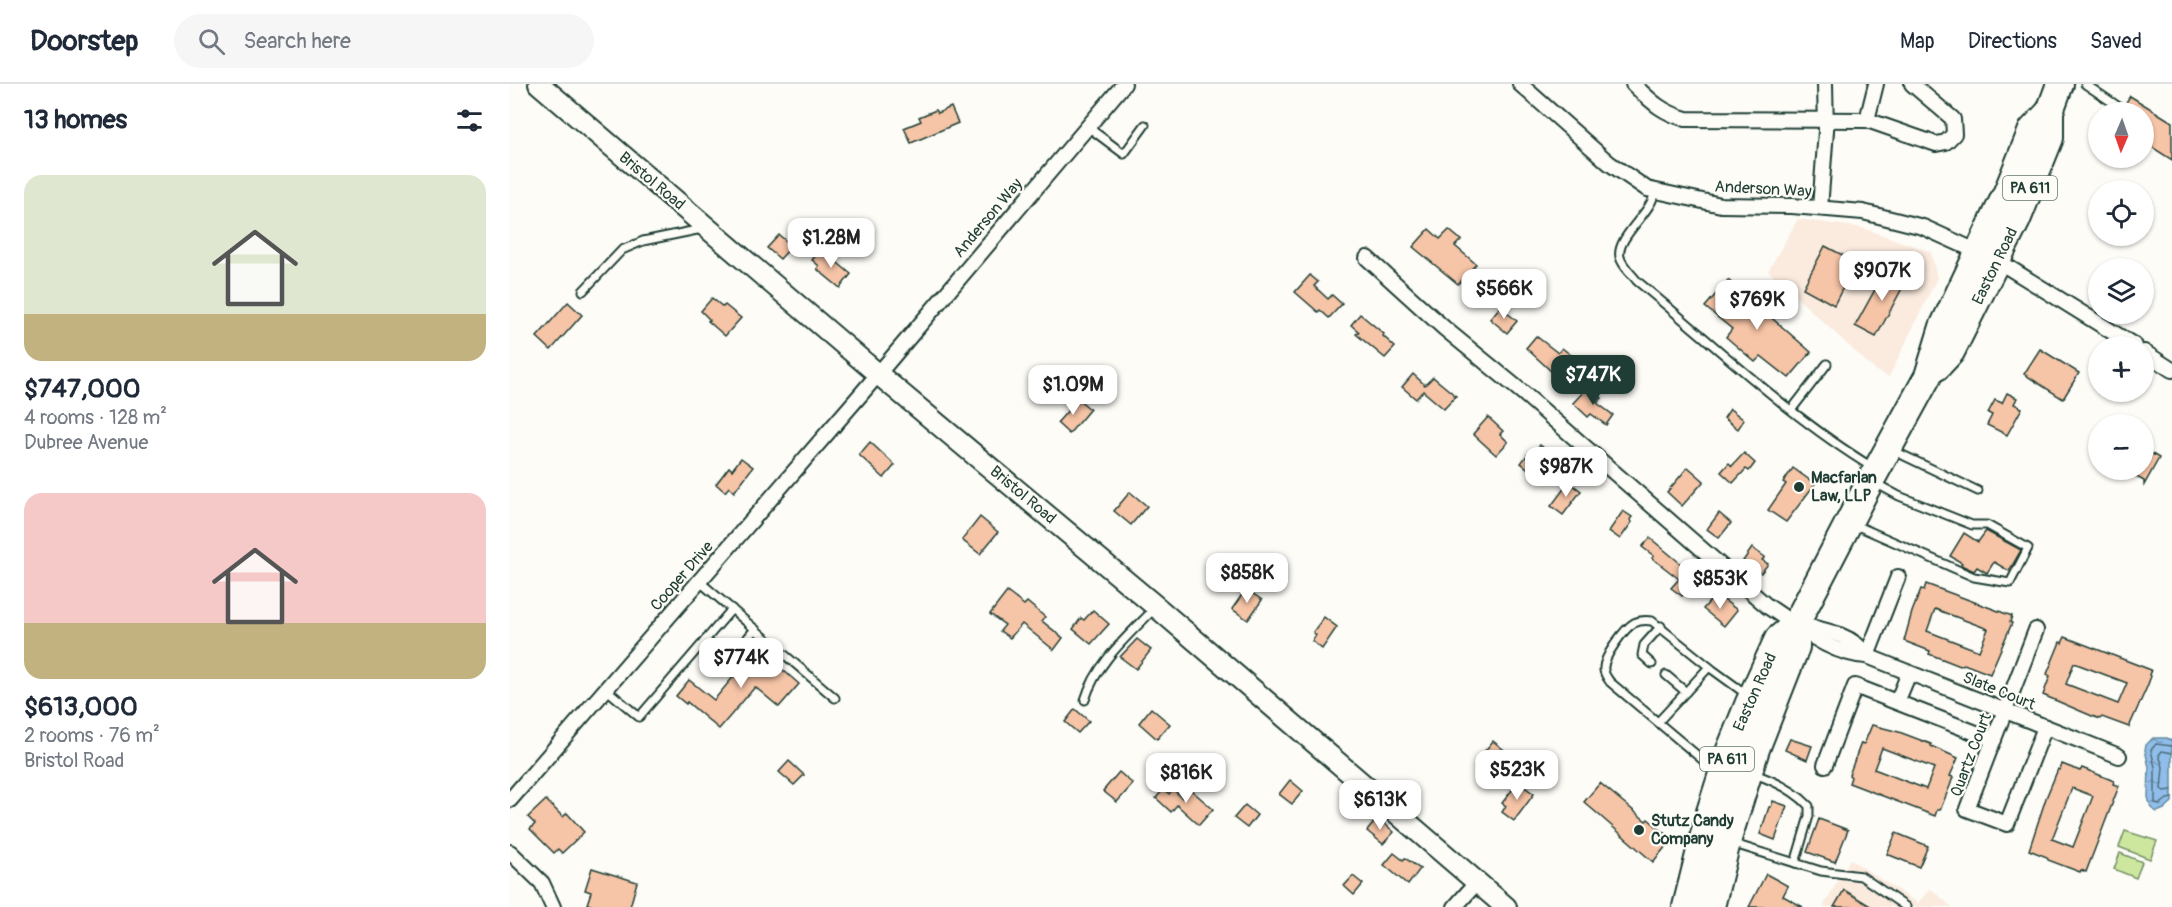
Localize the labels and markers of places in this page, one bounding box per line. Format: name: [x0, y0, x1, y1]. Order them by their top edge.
pin: $1.28M: [782, 218, 880, 269]
pin: $907K: [1840, 251, 1924, 302]
pin: $566K: [1462, 269, 1546, 320]
pin: $769K: [1715, 280, 1799, 331]
pin: $747K: [1551, 355, 1635, 406]
pin: $1.09M: [1024, 365, 1122, 416]
pin: $987K: [1524, 447, 1608, 498]
place label: Macfarlan Law, LLP: [1811, 468, 1877, 506]
marker: Macfarlan Law, LLP: [1792, 480, 1806, 494]
pin: $858K: [1205, 553, 1289, 604]
pin: $853K: [1678, 559, 1762, 610]
pin: $774K: [699, 638, 783, 689]
pin: $523K: [1475, 750, 1559, 801]
pin: $816K: [1144, 753, 1228, 804]
pin: $613K: [1338, 780, 1422, 831]
place label: Stutz Candy Company: [1651, 811, 1734, 849]
marker: Stutz Candy Company: [1632, 823, 1646, 837]

